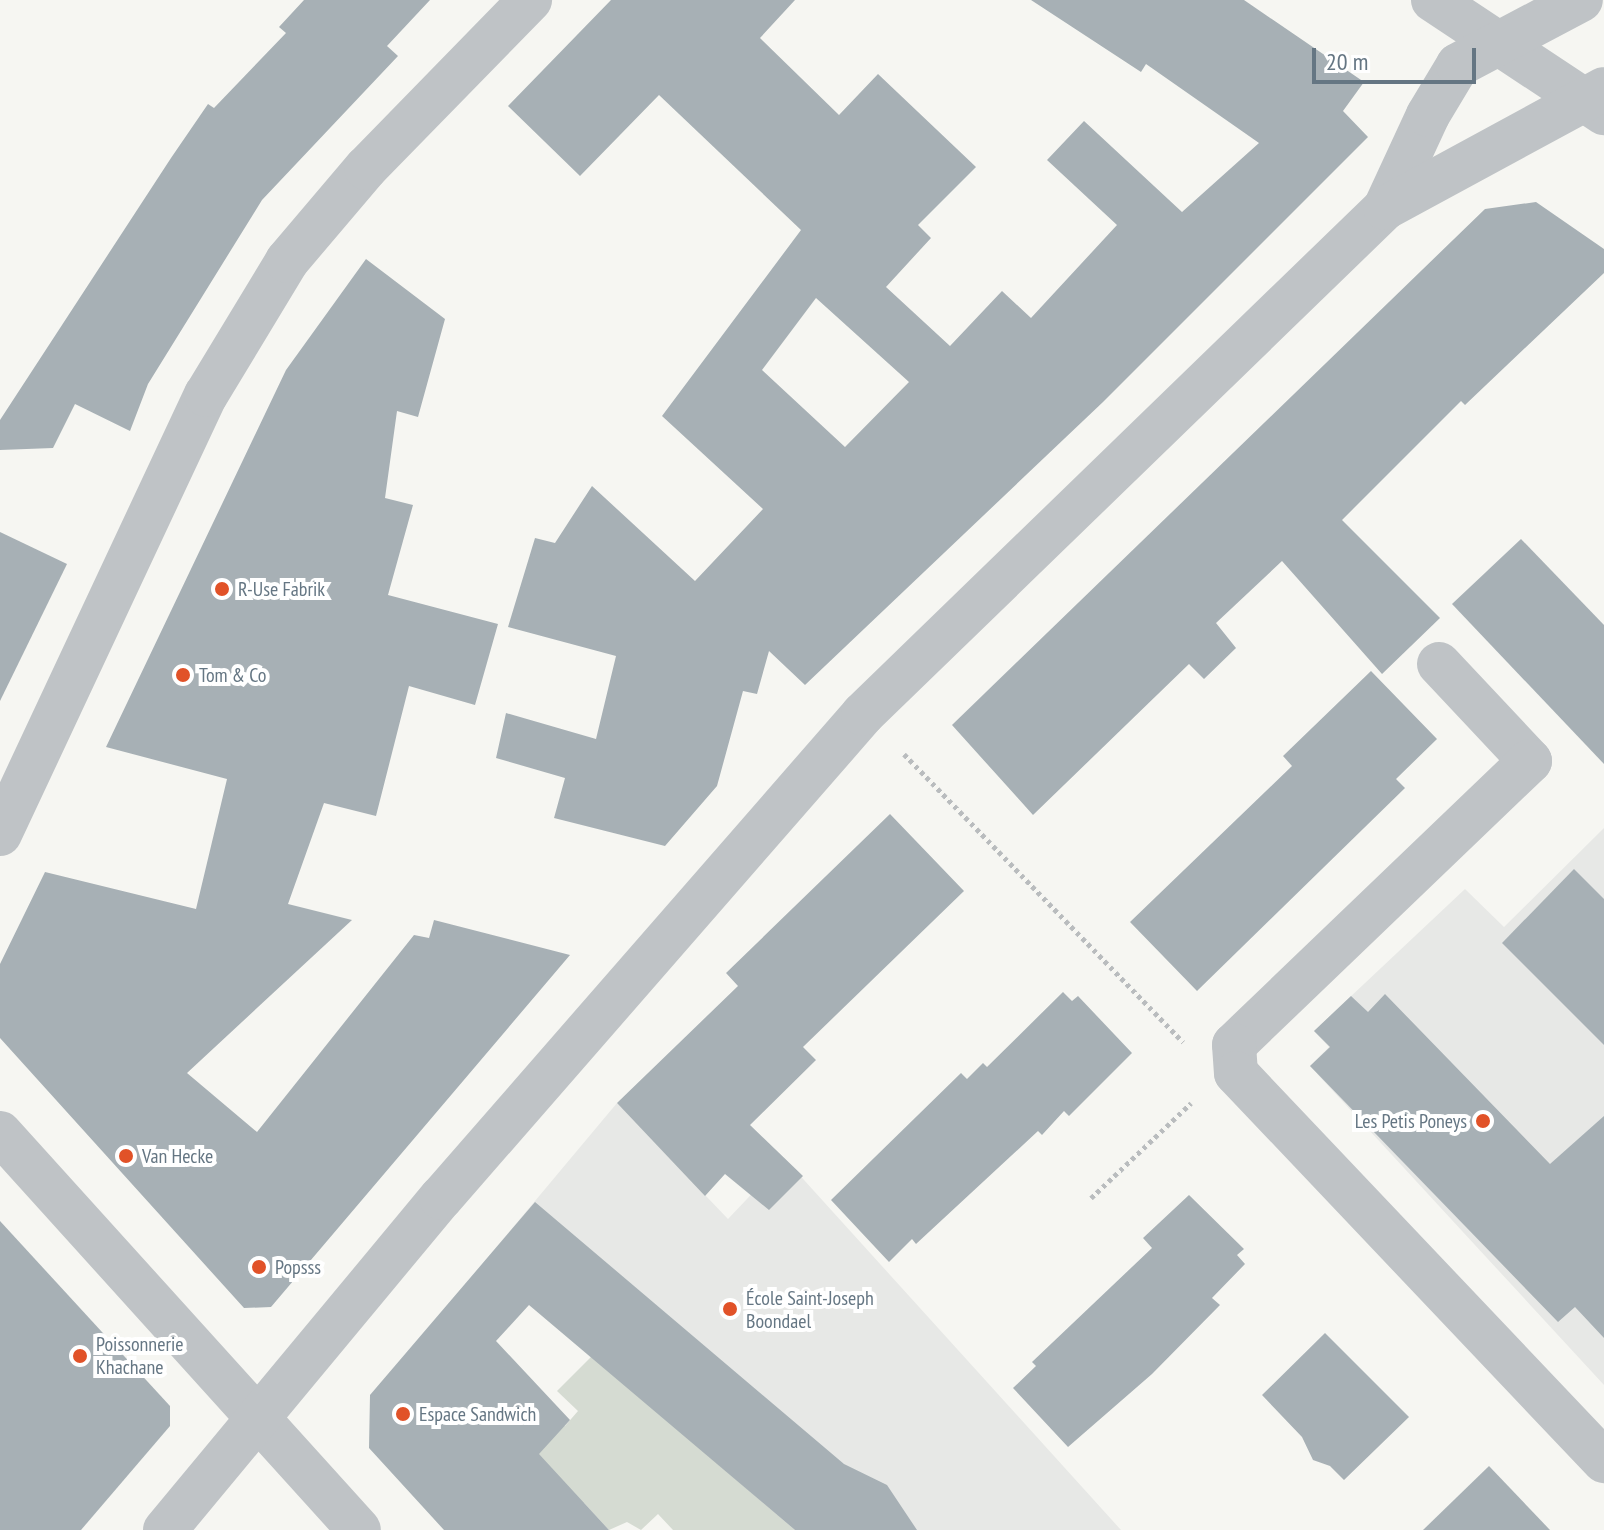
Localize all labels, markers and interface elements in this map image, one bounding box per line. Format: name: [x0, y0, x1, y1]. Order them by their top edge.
scale bar: [1316, 32, 1480, 82]
text: 20 m: [1326, 46, 1368, 77]
place label: R-Use Fabrik: [238, 577, 325, 601]
marker: R-Use Fabrik: [213, 580, 231, 598]
place label: Tom & Co: [199, 663, 266, 687]
marker: Tom & Co: [174, 666, 192, 684]
place label: Les Petis Poneys: [1355, 1109, 1467, 1133]
marker: Les Petis Poneys: [1474, 1112, 1492, 1130]
place label: Van Hecke: [142, 1144, 213, 1168]
marker: Van Hecke: [117, 1147, 135, 1165]
place label: Popsss: [275, 1255, 321, 1279]
marker: Popsss: [250, 1258, 268, 1276]
place label: École Saint-Joseph Boondael: [746, 1286, 874, 1333]
marker: École Saint-Joseph Boondael: [721, 1300, 739, 1318]
place label: Poissonnerie Khachane: [96, 1332, 183, 1379]
marker: Poissonnerie Khachane: [71, 1347, 89, 1365]
place label: Espace Sandwich: [419, 1402, 536, 1426]
marker: Espace Sandwich: [394, 1405, 412, 1423]

